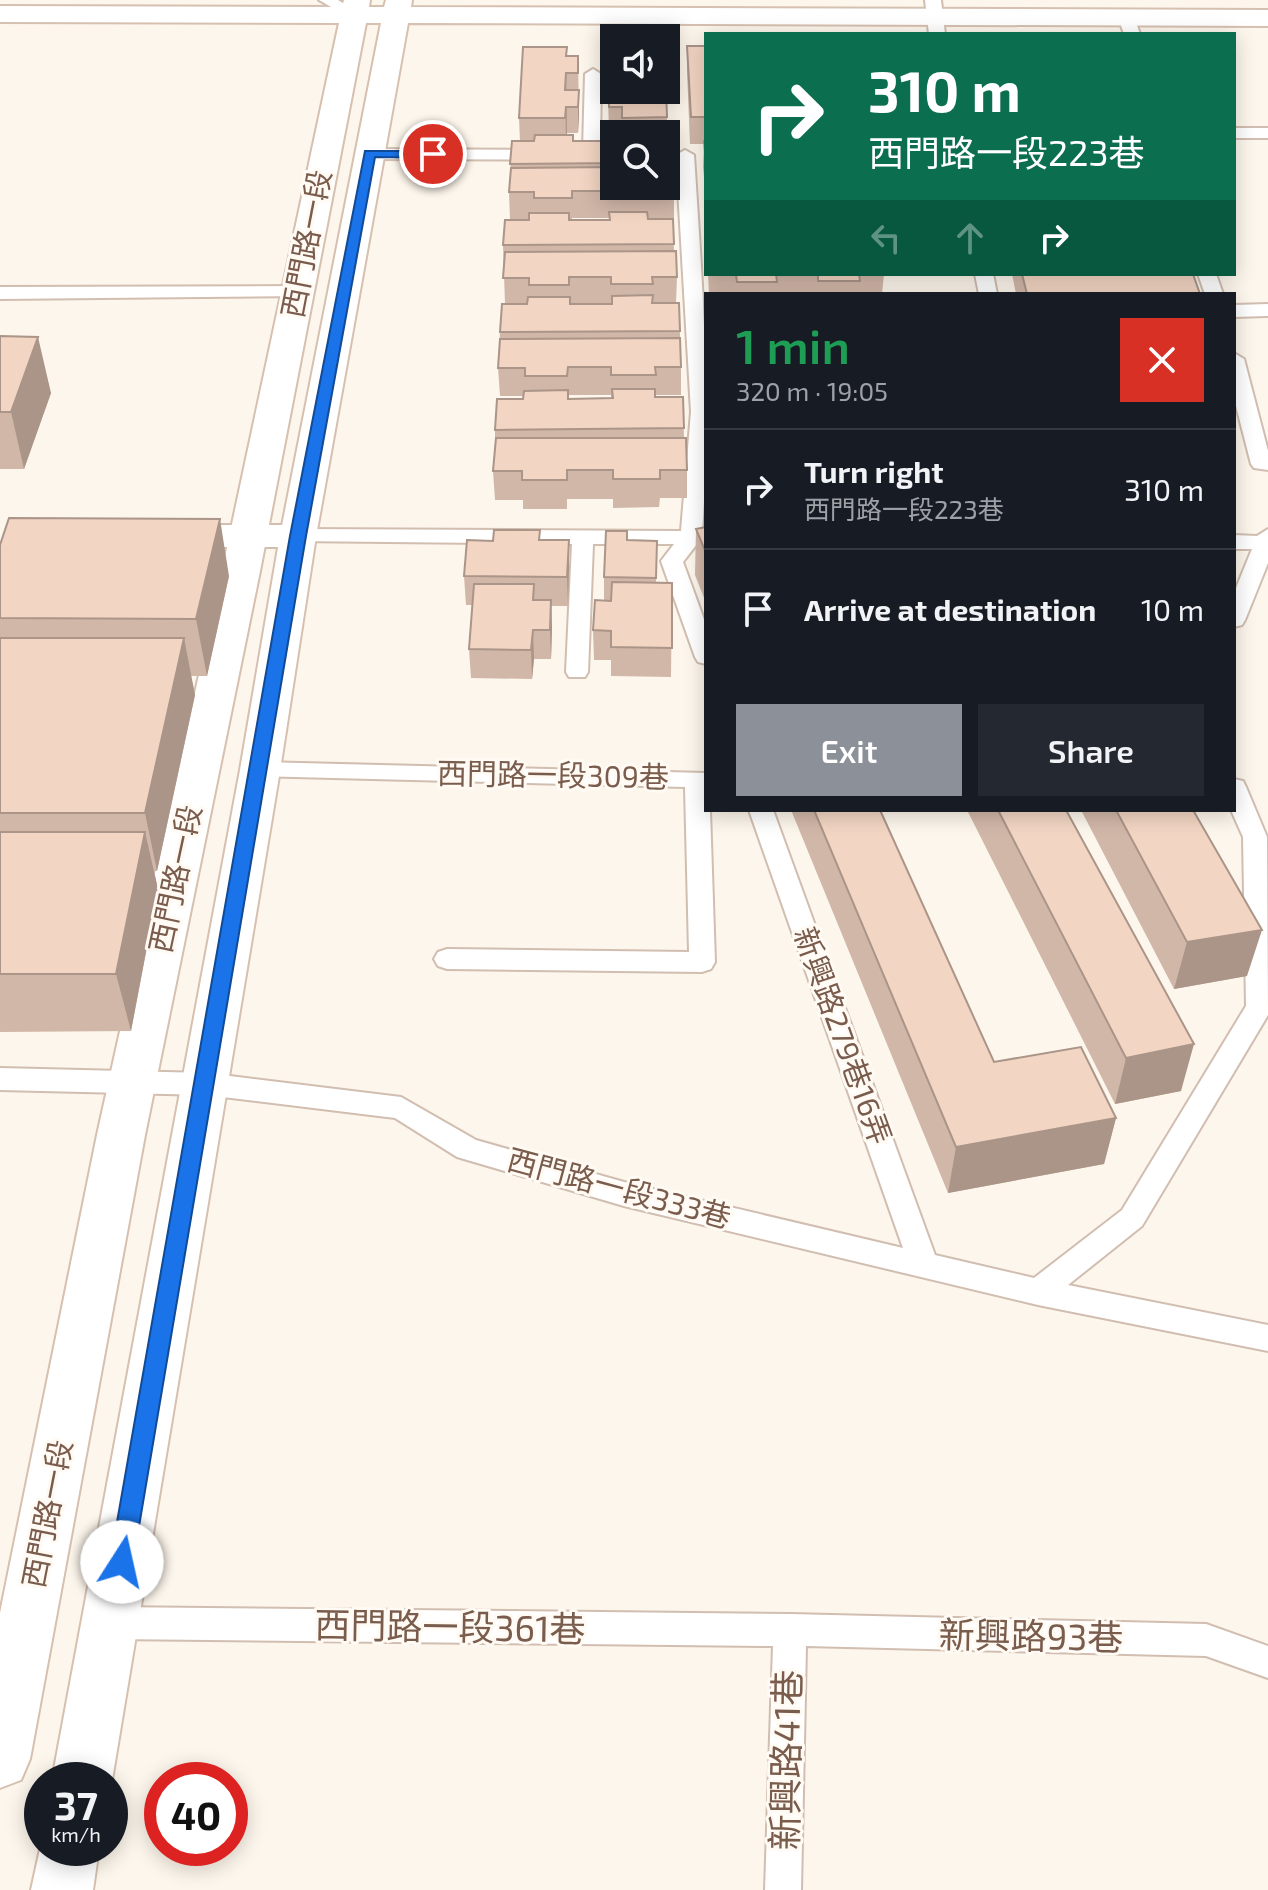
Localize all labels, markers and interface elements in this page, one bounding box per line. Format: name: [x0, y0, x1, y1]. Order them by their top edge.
map controls: [600, 24, 680, 200]
button: sound: [600, 24, 680, 104]
text: 310 m: [868, 56, 1021, 123]
icon: right: [736, 64, 840, 168]
pin: [399, 120, 467, 188]
button: search: [600, 120, 680, 200]
text: 西門路一段223巷: [868, 130, 1144, 173]
icon: arrive: [411, 132, 455, 176]
street label: 西門路一段: [273, 167, 337, 321]
icon: left: [864, 216, 908, 260]
icon: ahead: [948, 216, 992, 260]
icon: right: [1032, 216, 1076, 260]
text: 1 min: [736, 316, 850, 374]
button: close: [1120, 318, 1204, 402]
text: 320 m · 19:05: [736, 375, 888, 406]
text: Turn right: [804, 453, 944, 489]
icon: right: [736, 467, 780, 511]
text: 310 m: [1124, 471, 1204, 507]
text: 西門路一段223巷: [804, 493, 1004, 524]
icon: arrive: [736, 587, 780, 631]
text: Arrive at destination: [804, 591, 1096, 627]
text: 10 m: [1141, 591, 1204, 627]
button: Exit: [736, 704, 962, 796]
button: Share: [978, 704, 1204, 796]
street label: 西門路一段309巷: [437, 754, 669, 794]
street label: 西門路一段: [141, 801, 207, 956]
street label: 新興路279巷16弄: [788, 922, 900, 1149]
street label: 西門路一段333巷: [504, 1140, 735, 1234]
street label: 西門路一段: [14, 1437, 78, 1591]
position arrow: [80, 1520, 164, 1604]
street label: 西門路一段361巷: [314, 1602, 586, 1649]
street label: 新興路93巷: [938, 1611, 1124, 1658]
street label: 新興路41巷: [761, 1669, 808, 1851]
speed limit sign: 40: [144, 1762, 248, 1866]
text: 37: [54, 1780, 98, 1828]
text: km/h: [51, 1822, 101, 1846]

